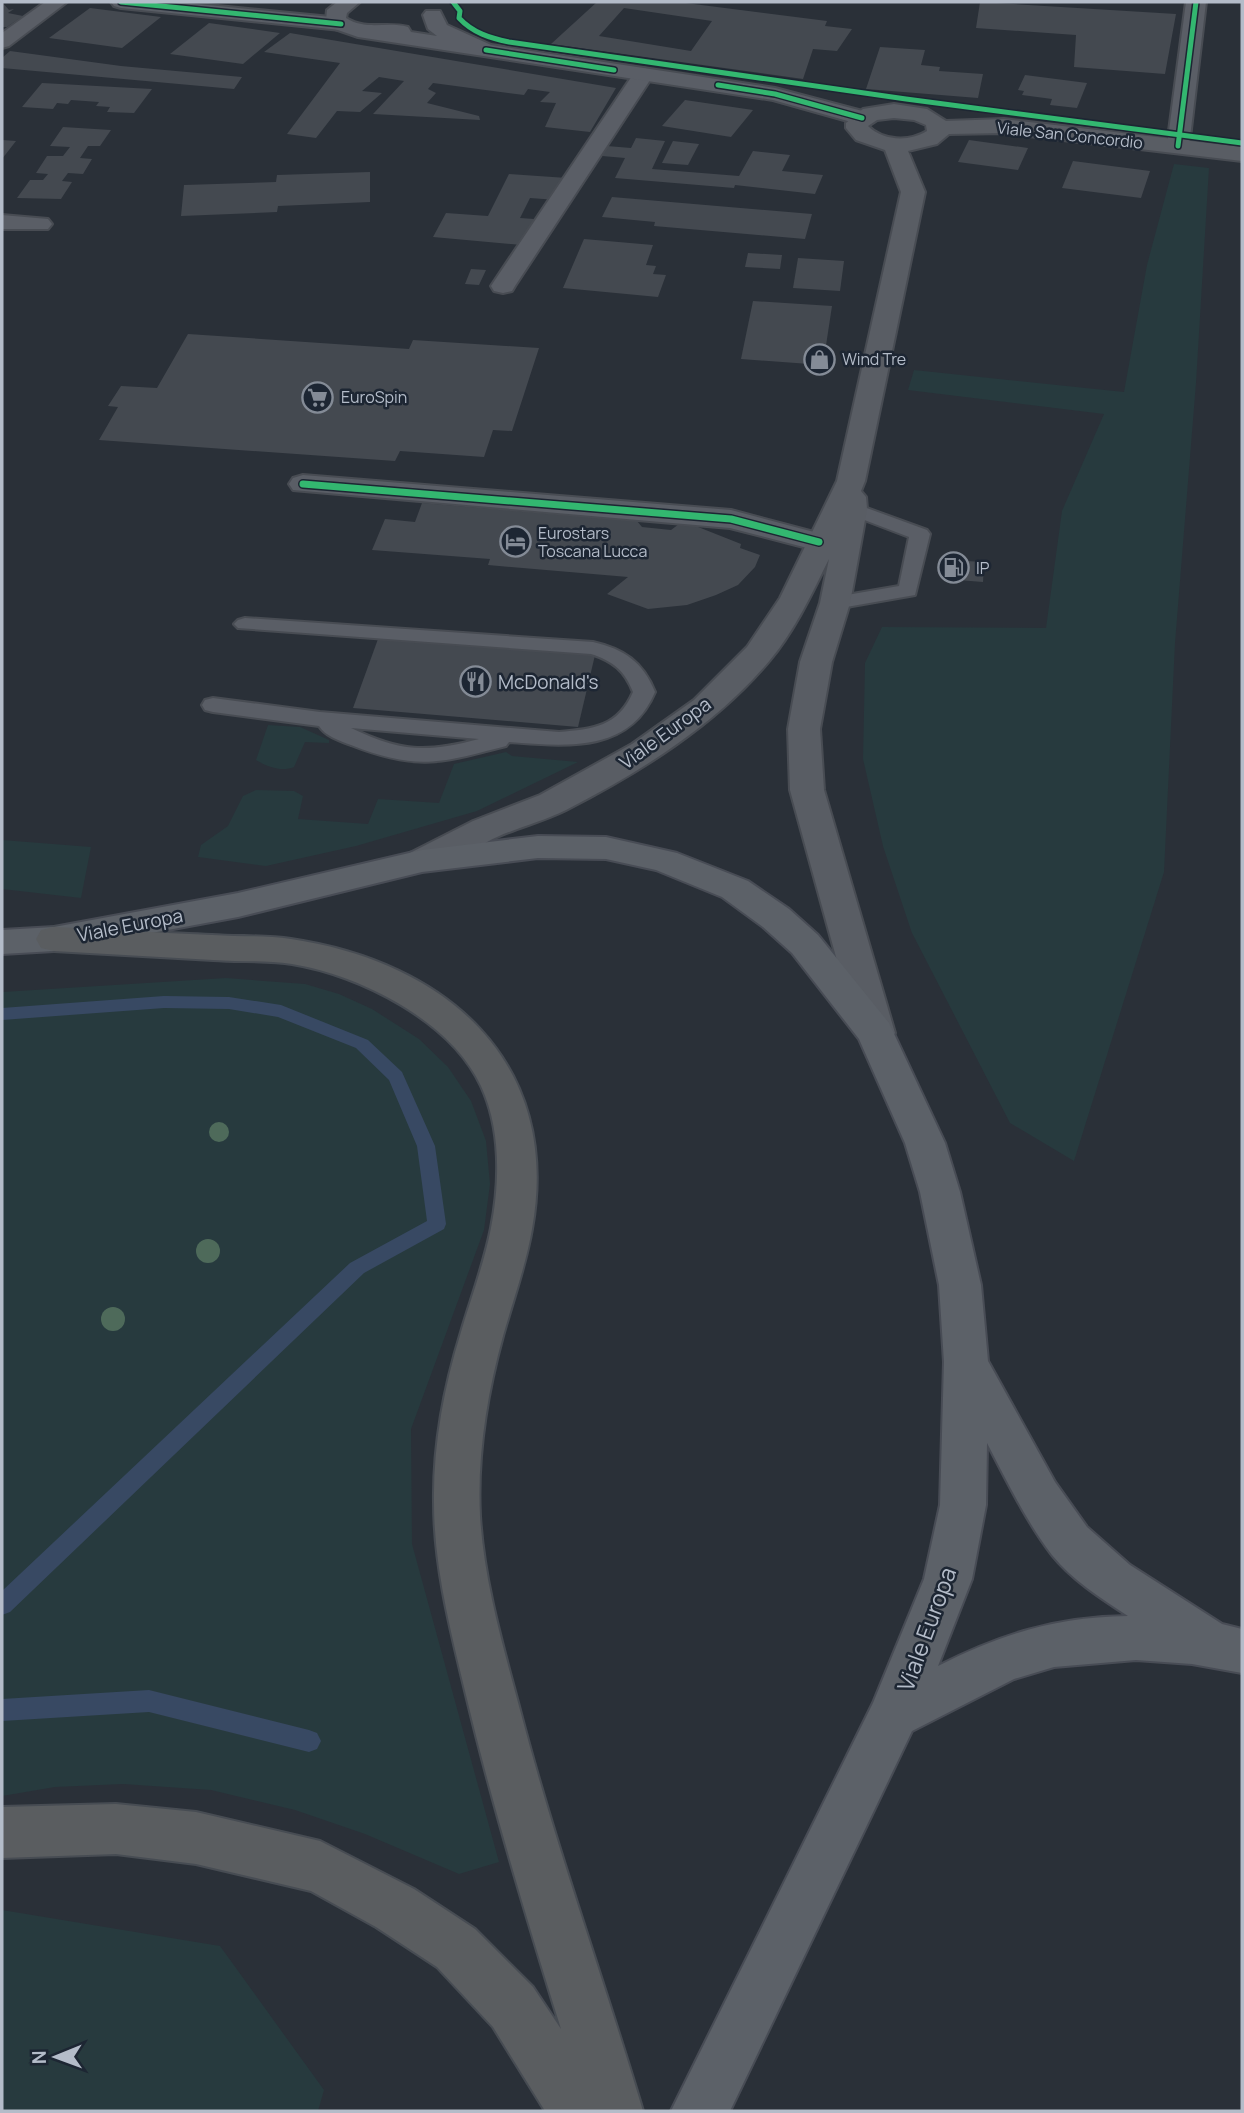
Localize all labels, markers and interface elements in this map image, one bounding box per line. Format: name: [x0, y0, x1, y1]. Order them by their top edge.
street label: Viale San Concordio: [996, 116, 1144, 154]
shop icon: Wind Tre: [802, 342, 836, 376]
place label: Wind Tre: [842, 348, 906, 370]
supermarket icon: EuroSpin: [301, 380, 335, 414]
place label: EuroSpin: [341, 386, 407, 408]
place label: Eurostars Toscana Lucca: [538, 522, 647, 562]
hotel icon: Eurostars Toscana Lucca: [498, 525, 532, 559]
fuel station icon: IP: [936, 551, 970, 585]
place label: IP: [976, 557, 990, 579]
restaurant icon: McDonald's: [458, 665, 492, 699]
place label: McDonald's: [498, 669, 599, 695]
street label: Viale Europa: [614, 691, 716, 775]
street label: Viale Europa: [75, 902, 185, 948]
street label: Viale Europa: [889, 1563, 963, 1695]
north arrow: [21, 2022, 91, 2092]
text: N: [26, 2050, 52, 2064]

